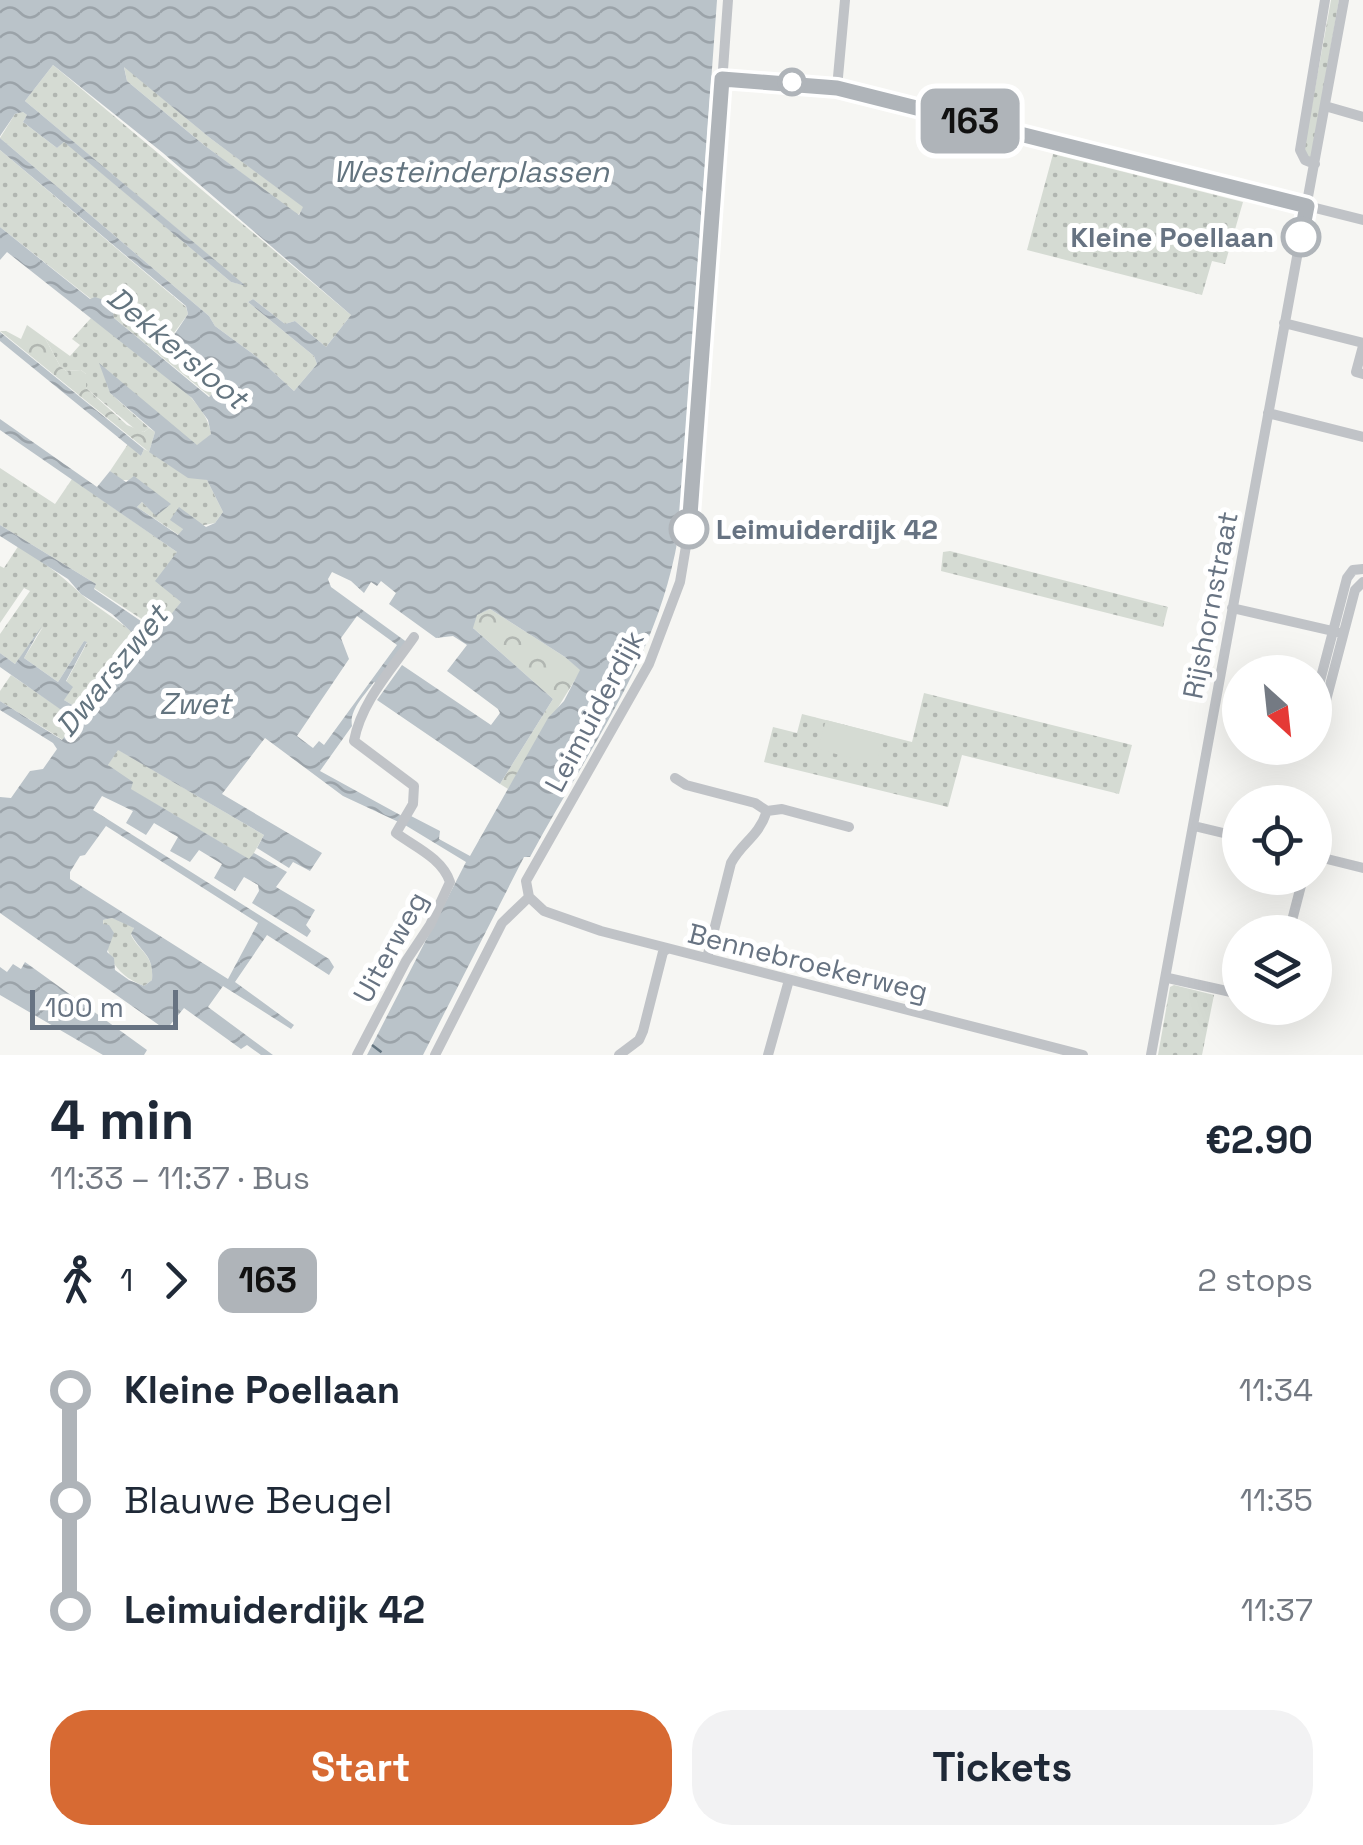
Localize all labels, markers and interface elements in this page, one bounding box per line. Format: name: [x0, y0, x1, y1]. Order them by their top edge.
unlabelled marker: [779, 69, 805, 95]
line badge: 163: [912, 88, 1028, 154]
text: 163: [941, 99, 999, 143]
water label: Westeinderplassen: [333, 152, 609, 191]
marker: Kleine Poellaan: [1282, 218, 1320, 256]
place label: Kleine Poellaan: [1071, 219, 1274, 255]
water label: Dekkersloot: [99, 278, 258, 420]
street label: Rijshornstraat: [1174, 508, 1246, 702]
marker: Leimuiderdijk 42: [670, 510, 708, 548]
place label: Leimuiderdijk 42: [716, 511, 938, 547]
water label: Dwarszwet: [47, 595, 179, 744]
street label: Leimuiderdijk: [536, 624, 652, 798]
north arrow: [1222, 655, 1332, 765]
map controls: [1222, 655, 1332, 1025]
water label: Zwet: [159, 684, 234, 723]
button: locate: [1222, 785, 1332, 895]
street label: Uiterweg: [345, 885, 435, 1009]
street label: Bennebroekerweg: [684, 915, 932, 1009]
button: layers: [1222, 915, 1332, 1025]
scale bar: [30, 985, 178, 1030]
text: 100 m: [45, 989, 124, 1025]
text: 4 min: [50, 1085, 194, 1155]
text: €2.90: [1205, 1116, 1313, 1164]
text: 11:33 – 11:37 · Bus: [50, 1158, 310, 1198]
icon: walk: [50, 1253, 105, 1308]
icon: forward: [148, 1253, 203, 1308]
text: 163: [238, 1258, 297, 1302]
text: 1: [120, 1260, 133, 1300]
text: 2 stops: [1198, 1260, 1313, 1300]
text: Kleine Poellaan: [124, 1366, 400, 1414]
text: 11:34: [1239, 1370, 1313, 1410]
text: Blauwe Beugel: [124, 1476, 392, 1524]
text: 11:35: [1240, 1480, 1313, 1520]
text: Leimuiderdijk 42: [124, 1586, 425, 1634]
text: 11:37: [1241, 1590, 1313, 1630]
button: Start: [50, 1710, 672, 1825]
button: Tickets: [692, 1710, 1313, 1825]

